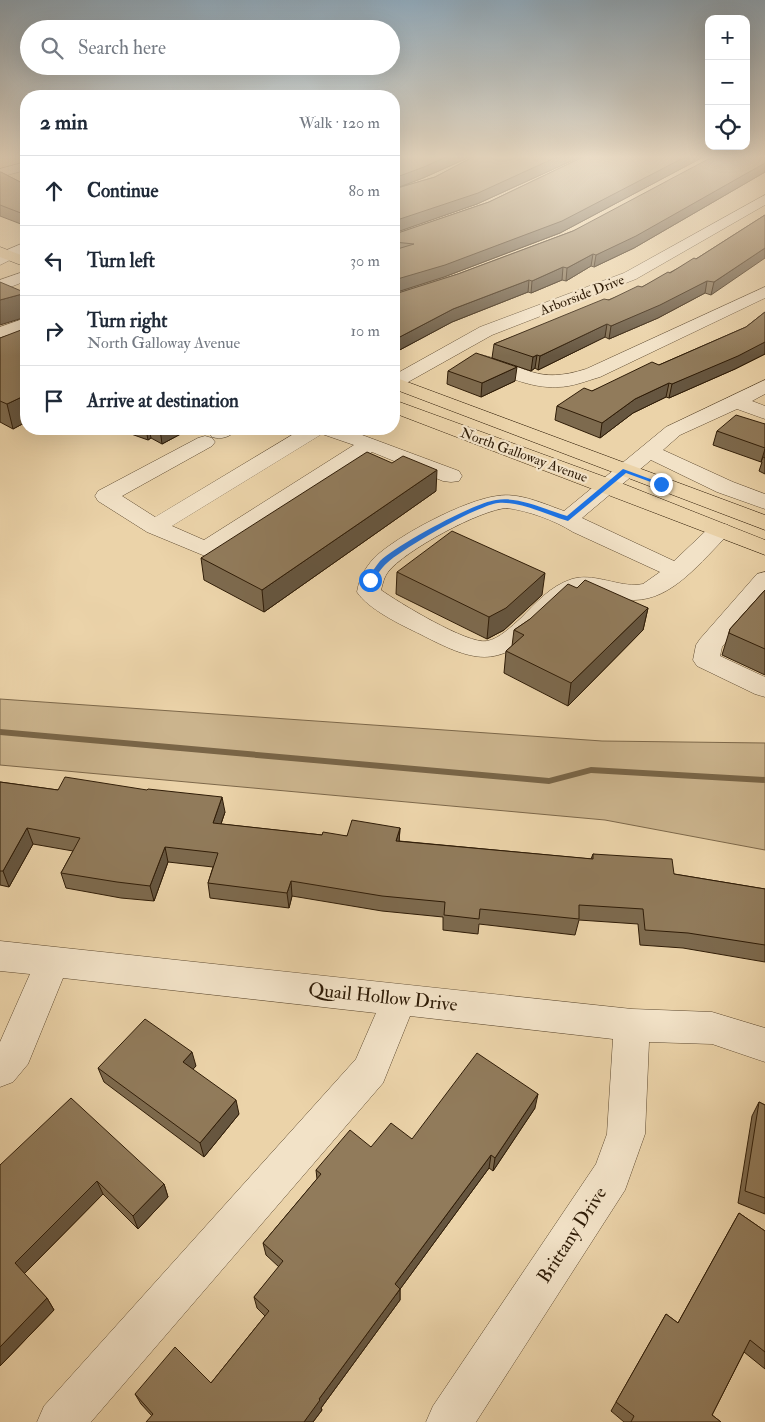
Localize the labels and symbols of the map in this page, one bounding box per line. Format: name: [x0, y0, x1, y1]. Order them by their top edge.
street label: Arborside Drive: [536, 271, 627, 319]
street label: North Galloway Avenue: [458, 424, 590, 487]
route end: [650, 473, 673, 496]
route start: [359, 569, 382, 592]
street label: Quail Hollow Drive: [307, 977, 459, 1017]
street label: Brittany Drive: [532, 1182, 612, 1288]

